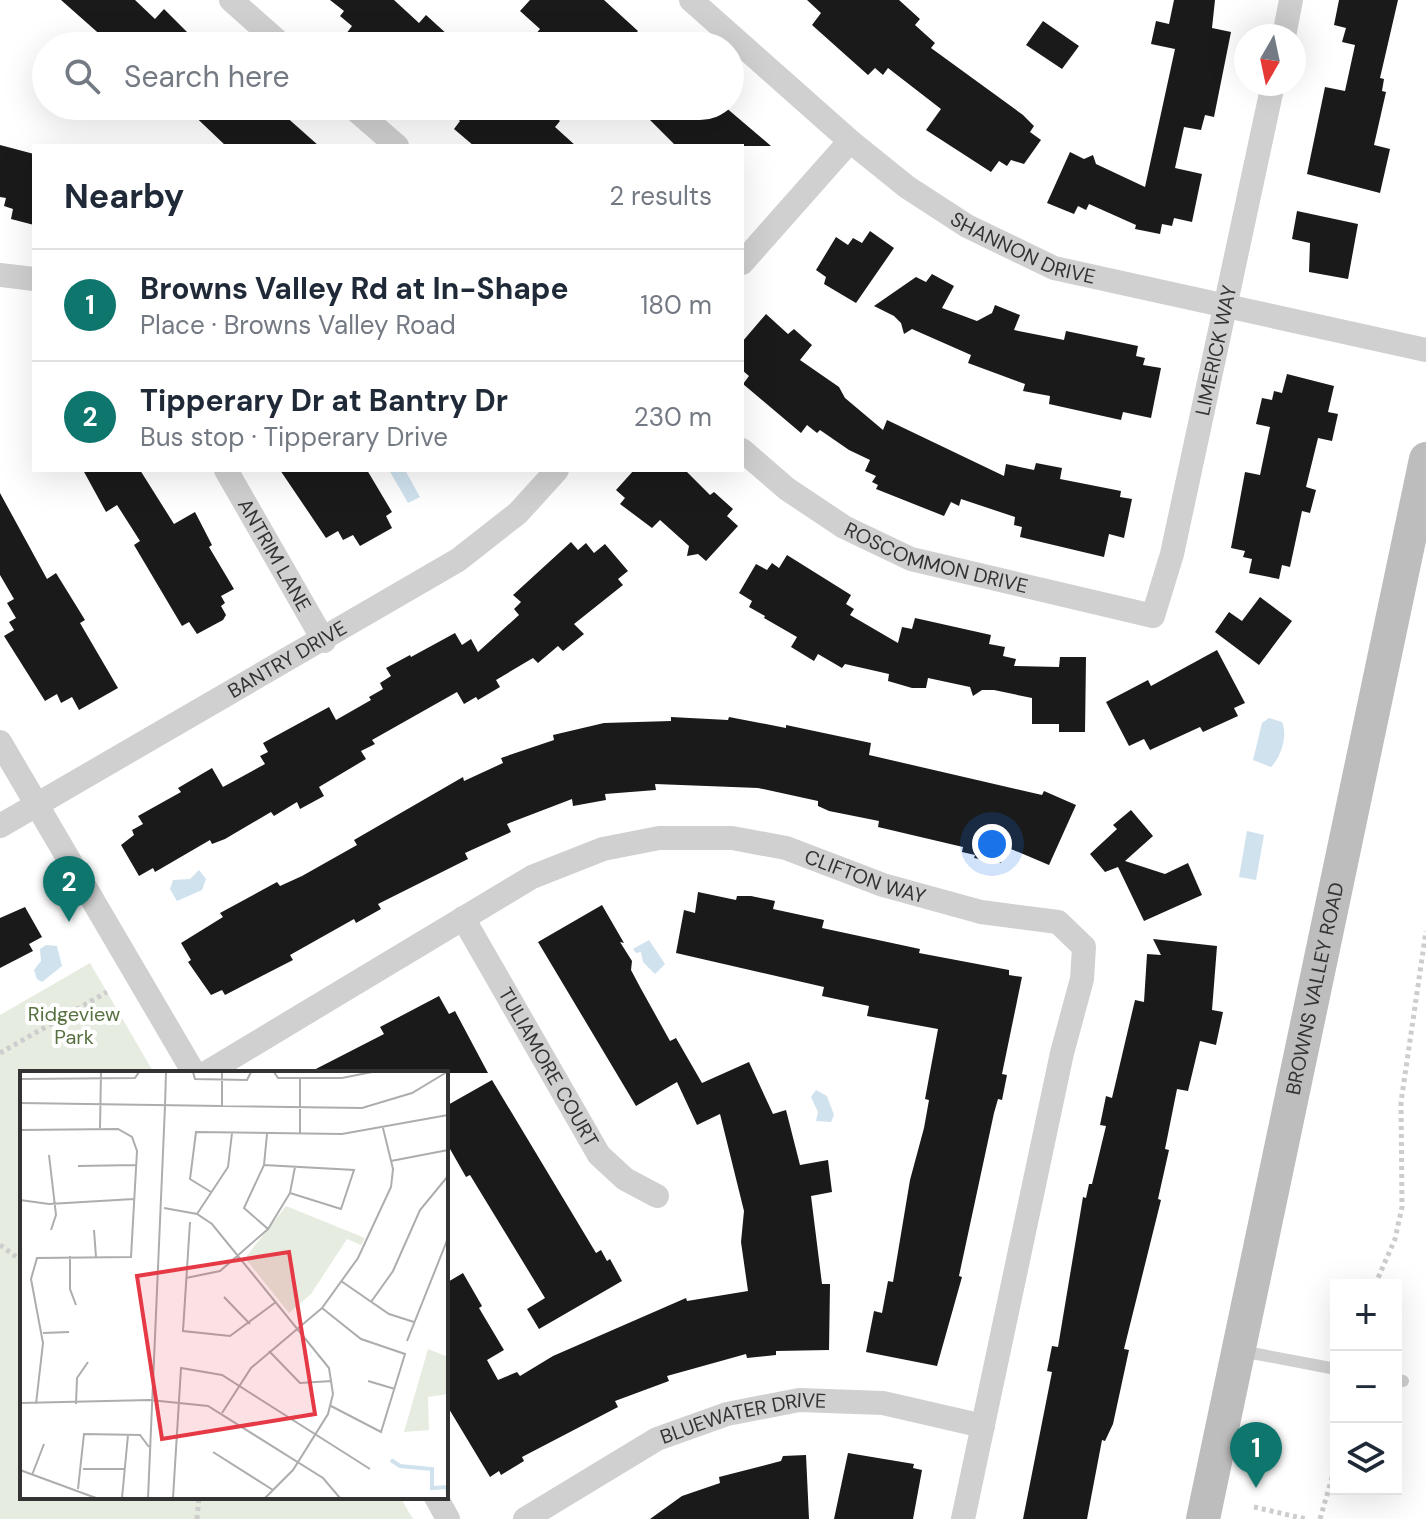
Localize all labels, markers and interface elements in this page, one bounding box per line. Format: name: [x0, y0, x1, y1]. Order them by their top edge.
north arrow: [1234, 24, 1306, 96]
search box: [32, 32, 744, 120]
icon: search: [60, 54, 104, 98]
text: Search here: [124, 57, 290, 96]
text: Nearby: [64, 174, 184, 219]
text: 2 results: [609, 179, 712, 213]
street label: SHANNON DRIVE: [945, 206, 1098, 290]
text: Browns Valley Rd at In-Shape: [140, 269, 569, 308]
street label: LIMERICK WAY: [1189, 282, 1242, 418]
text: 1: [85, 288, 95, 322]
text: 180 m: [640, 288, 712, 322]
text: Place · Browns Valley Road: [140, 308, 456, 342]
text: Tipperary Dr at Bantry Dr: [140, 381, 508, 420]
text: 2: [82, 400, 98, 434]
text: 230 m: [634, 400, 712, 434]
text: Bus stop · Tipperary Drive: [140, 420, 448, 454]
street label: ANTRIM LANE: [232, 494, 317, 616]
street label: ROSCOMMON DRIVE: [840, 516, 1031, 599]
street label: BANTRY DRIVE: [223, 615, 351, 704]
your location: [972, 824, 1012, 864]
street label: CLIFTON WAY: [801, 843, 929, 909]
pin: 2: [43, 856, 95, 922]
street label: BROWNS VALLEY ROAD: [1280, 880, 1350, 1097]
street label: TULIAMORE COURT: [493, 983, 605, 1152]
park label: Ridgeview Park: [28, 1001, 120, 1050]
inset map: [20, 1071, 448, 1499]
map controls: [1330, 1279, 1402, 1495]
button: +: [1330, 1279, 1402, 1351]
button: −: [1330, 1351, 1402, 1423]
street label: BLUEWATER DRIVE: [657, 1387, 827, 1450]
pin: 1: [1230, 1422, 1282, 1488]
button: layers: [1330, 1423, 1402, 1495]

